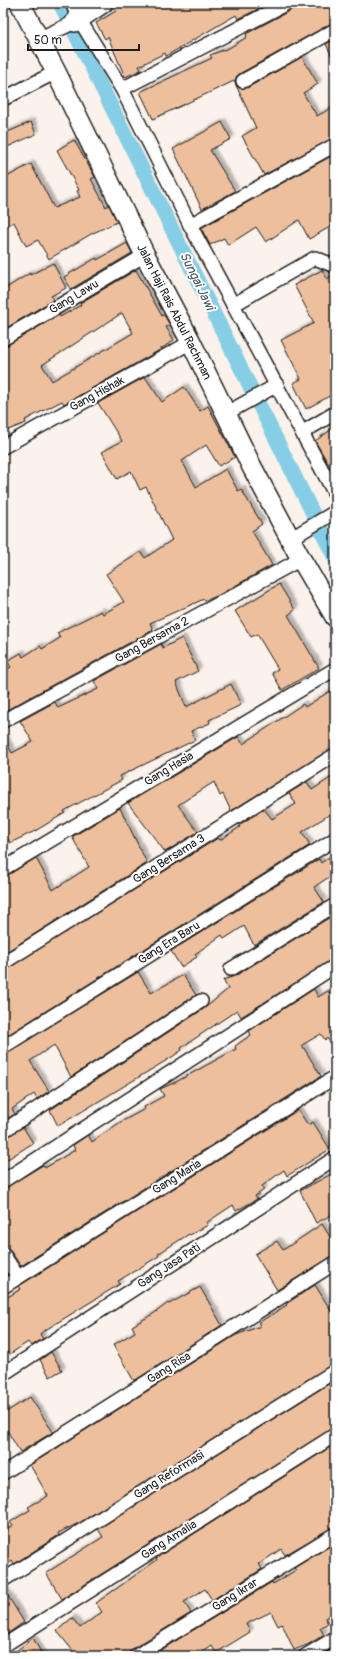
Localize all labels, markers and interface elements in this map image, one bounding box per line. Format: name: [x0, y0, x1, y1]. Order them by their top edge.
scale bar: [28, 26, 139, 52]
text: 50 m: [34, 33, 62, 48]
street label: Jalan Haji Rais Abdul Rachman: [133, 242, 215, 382]
water label: Sungai Jawi: [176, 249, 219, 315]
street label: Gang Lawu: [47, 276, 101, 318]
street label: Gang Hishak: [67, 373, 127, 415]
street label: Gang Bersama 2: [112, 613, 192, 666]
street label: Gang Hasia: [142, 748, 197, 790]
street label: Gang Bersama 3: [130, 831, 208, 887]
street label: Gang Era Baru: [135, 918, 203, 968]
street label: Gang Maria: [150, 1156, 205, 1198]
street label: Gang Jasa Pati: [135, 1240, 203, 1292]
street label: Gang Risa: [144, 1349, 194, 1387]
street label: Gang Reformasi: [131, 1447, 207, 1503]
street label: Gang Amalia: [138, 1517, 200, 1563]
street label: Gang Ikrar: [209, 1575, 261, 1615]

